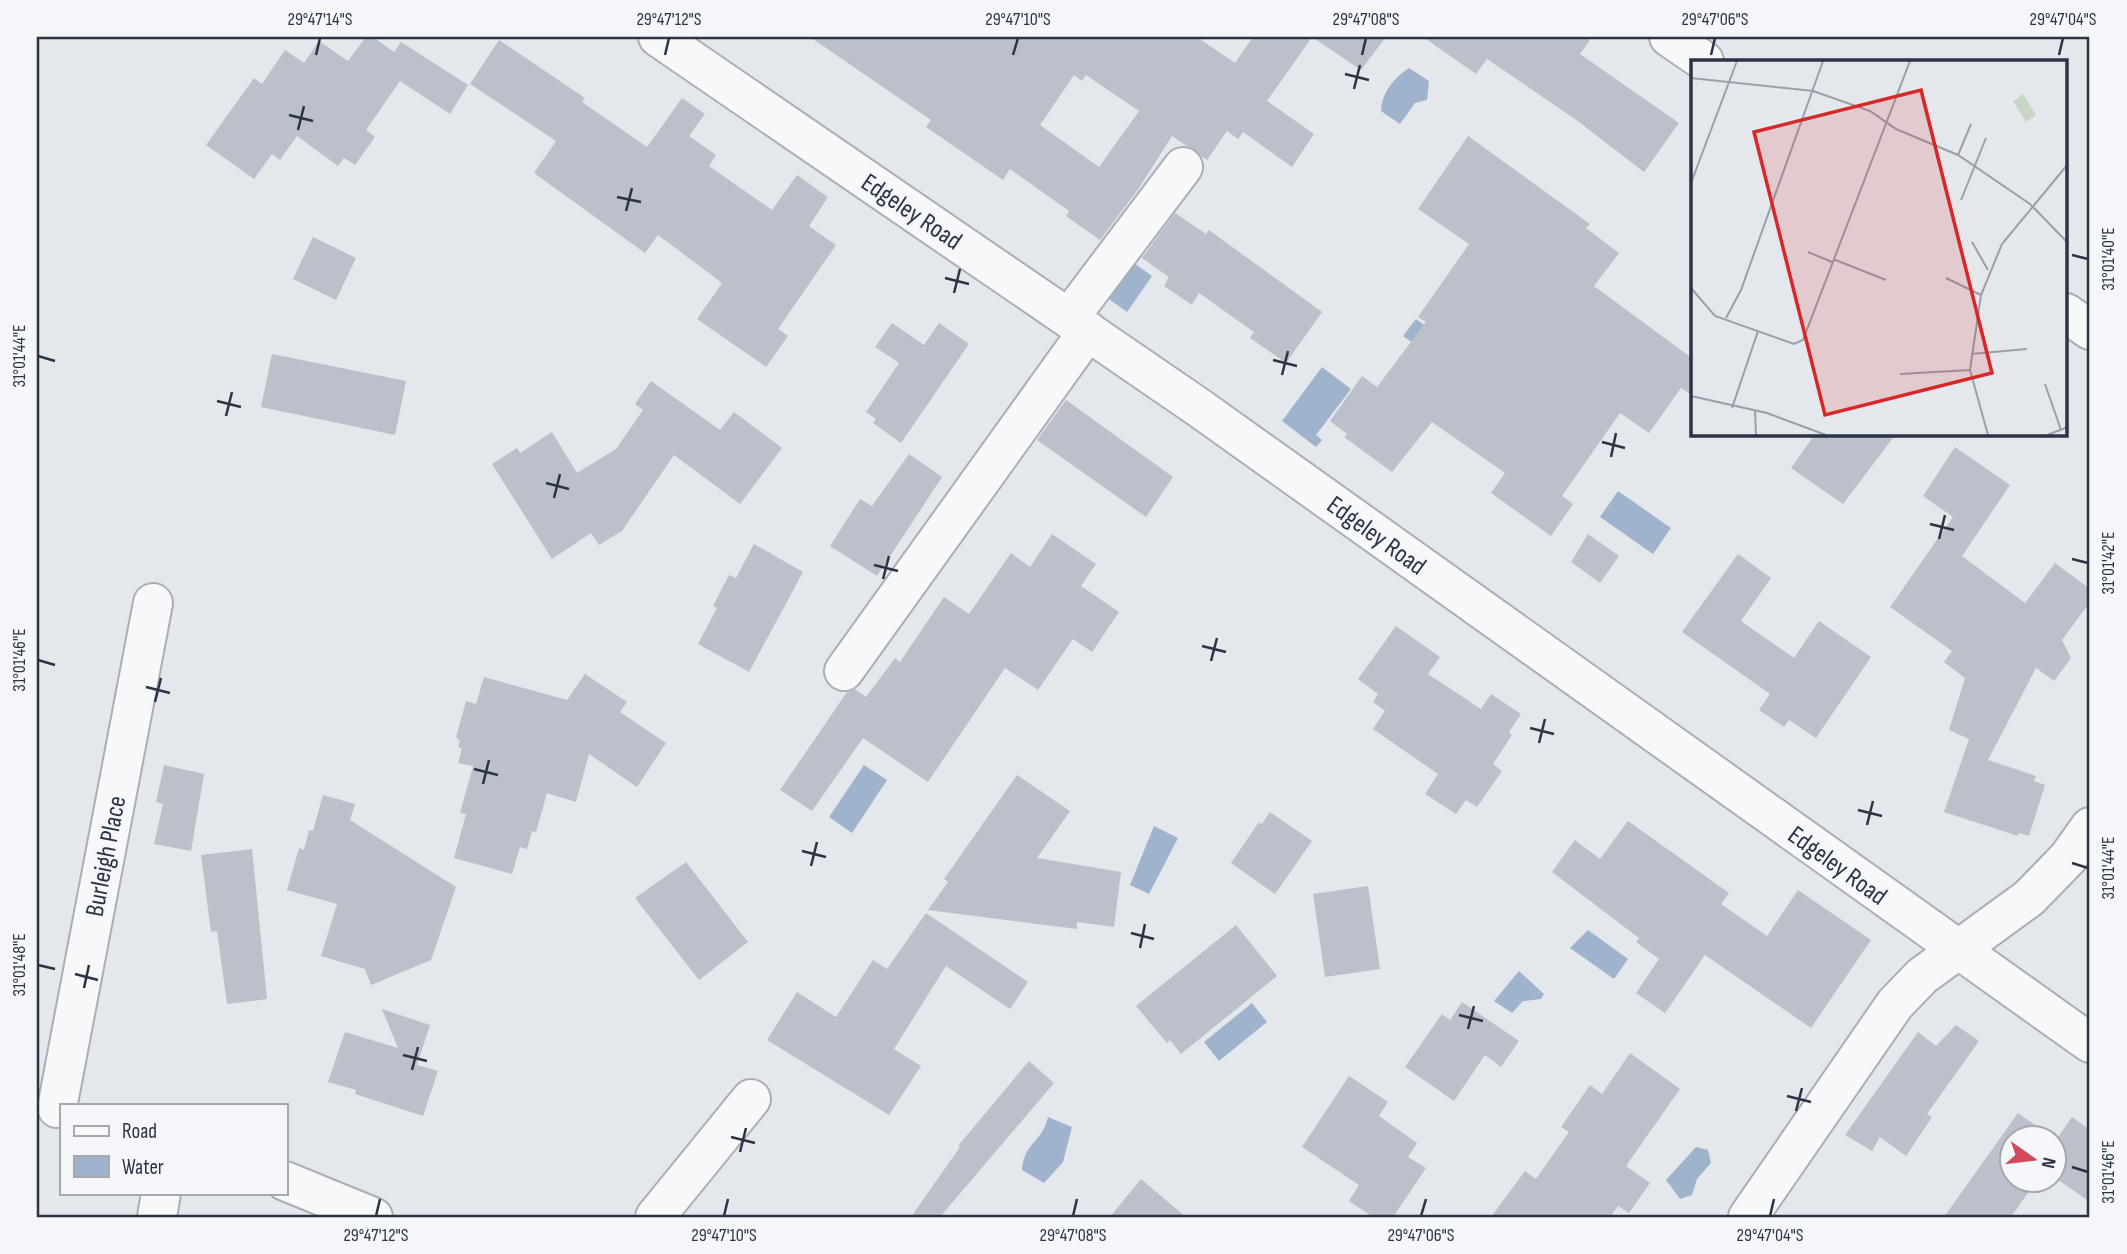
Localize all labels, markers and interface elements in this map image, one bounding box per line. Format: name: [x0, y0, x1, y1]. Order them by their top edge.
text: 29°47'14"S: [287, 9, 353, 30]
text: 29°47'12"S: [636, 9, 702, 30]
text: 29°47'10"S: [985, 9, 1051, 30]
text: 29°47'08"S: [1332, 9, 1400, 30]
text: 29°47'06"S: [1681, 9, 1749, 30]
text: 29°47'04"S: [2030, 9, 2097, 30]
inset map: [1691, 60, 2068, 436]
street label: Edgeley Road: [855, 167, 967, 257]
text: 31°01'40"E: [2098, 227, 2119, 291]
text: 31°01'44"E: [9, 325, 30, 387]
street label: Edgeley Road: [1321, 490, 1432, 582]
text: 31°01'42"E: [2098, 532, 2119, 594]
text: 31°01'46"E: [9, 628, 30, 692]
street label: Burleigh Place: [80, 793, 133, 919]
street label: Edgeley Road: [1782, 820, 1893, 912]
text: 31°01'44"E: [2098, 837, 2119, 899]
text: 31°01'48"E: [9, 933, 30, 997]
legend: [60, 1104, 287, 1194]
text: Road: [122, 1119, 157, 1144]
north arrow: [1997, 1124, 2068, 1194]
text: 31°01'46"E: [2098, 1140, 2119, 1204]
text: Water: [122, 1155, 164, 1180]
text: N: [2036, 1155, 2060, 1170]
text: 29°47'12"S: [343, 1225, 409, 1246]
text: 29°47'10"S: [691, 1225, 757, 1246]
text: 29°47'08"S: [1039, 1225, 1107, 1246]
text: 29°47'06"S: [1387, 1225, 1455, 1246]
text: 29°47'04"S: [1737, 1225, 1804, 1246]

